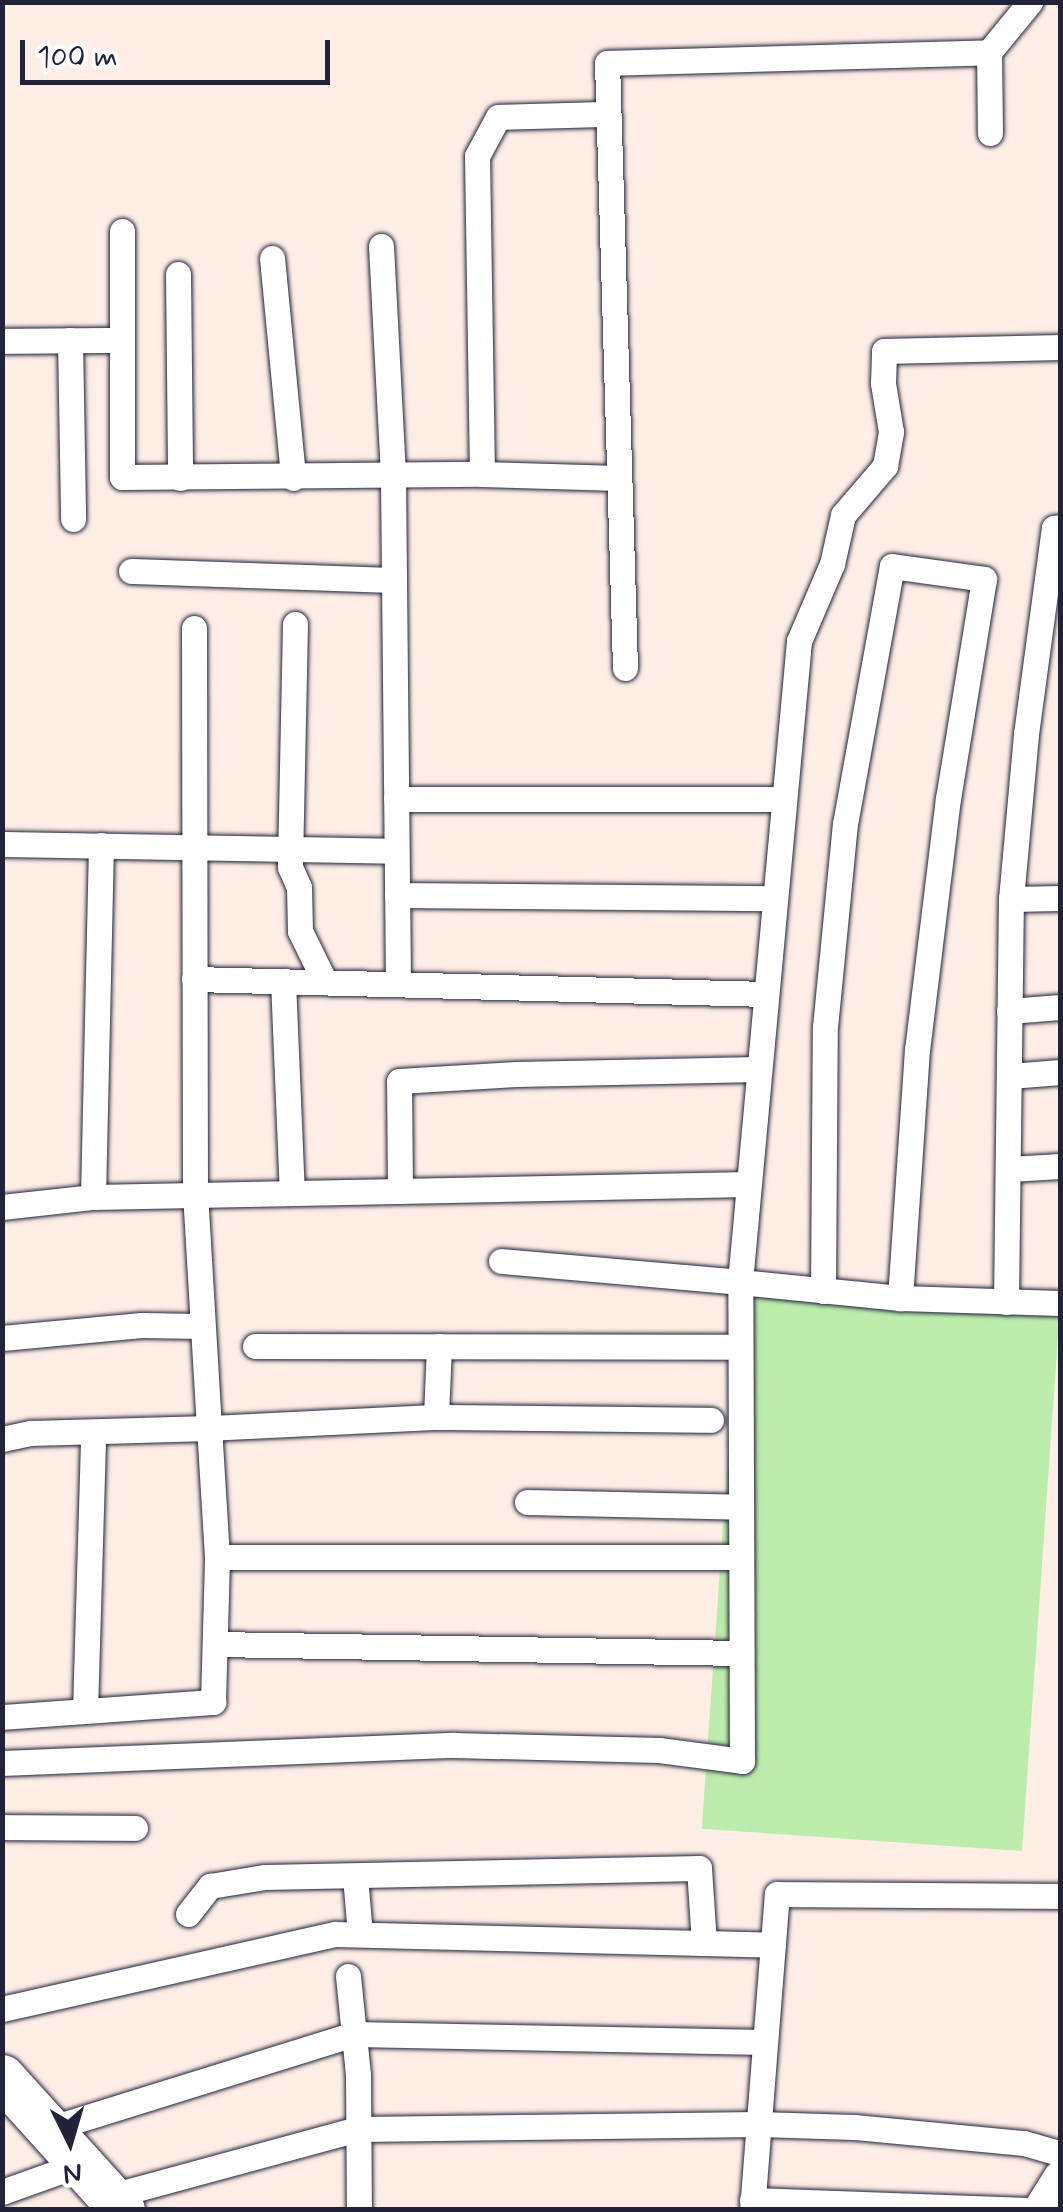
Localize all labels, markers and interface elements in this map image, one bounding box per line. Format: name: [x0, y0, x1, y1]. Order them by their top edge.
scale bar: [25, 20, 335, 82]
text: 100 m: [37, 38, 118, 77]
north arrow: [20, 2092, 120, 2192]
text: N: [62, 2153, 84, 2192]

